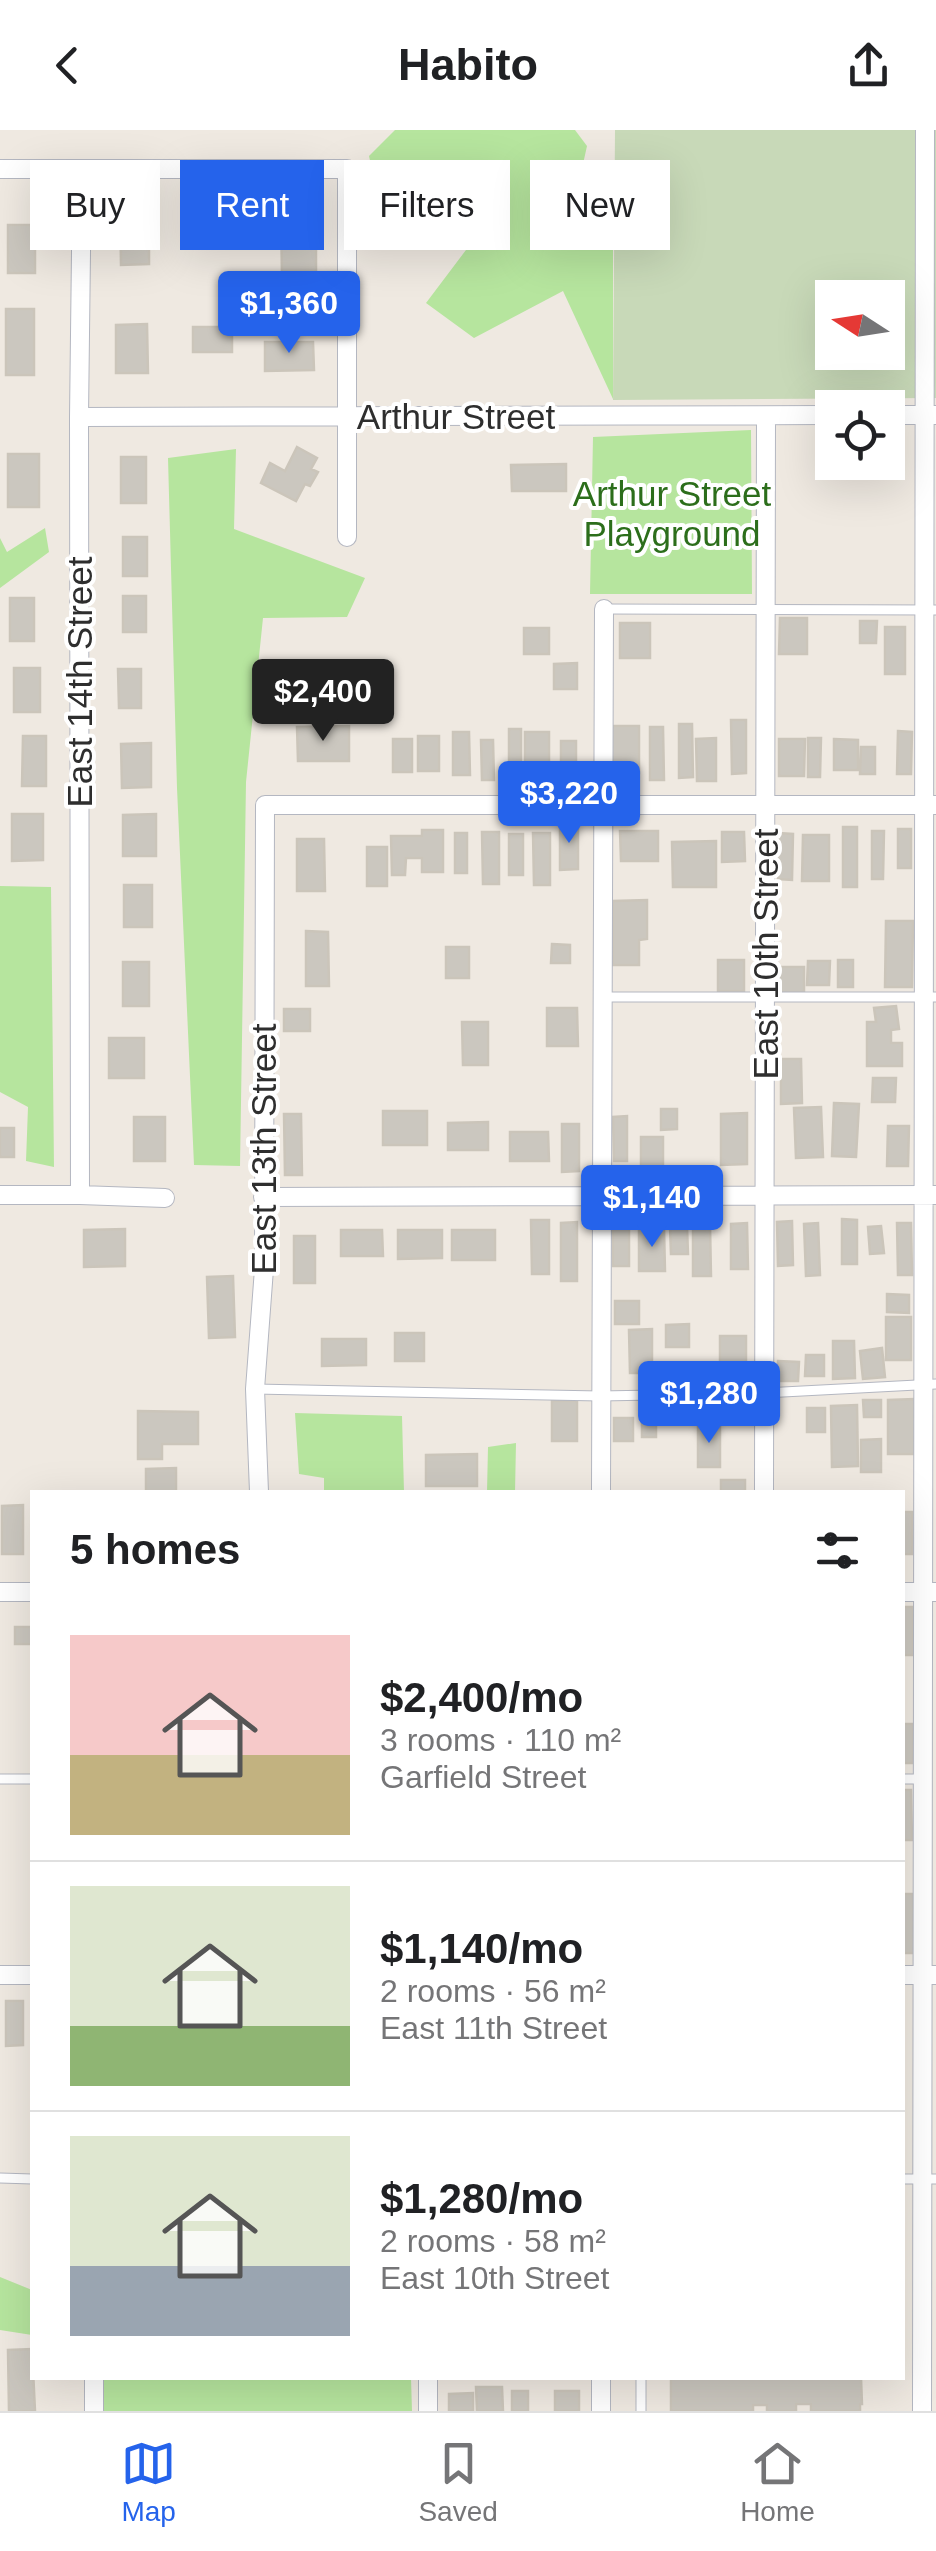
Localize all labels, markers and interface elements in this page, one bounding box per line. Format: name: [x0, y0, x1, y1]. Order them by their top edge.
icon: back: [40, 38, 95, 93]
icon: share: [841, 38, 896, 93]
text: Habito: [398, 39, 538, 90]
chip: Buy: [30, 160, 160, 250]
chip: Rent: [180, 160, 324, 250]
chip: Filters: [344, 160, 510, 250]
chip: New: [530, 160, 670, 250]
pin: $1,360: [208, 271, 370, 356]
north arrow: [815, 280, 905, 370]
map controls: [815, 280, 905, 480]
text: $1,360: [240, 285, 338, 321]
button: locate: [815, 390, 905, 480]
street label: Arthur Street: [357, 397, 555, 436]
park label: Arthur Street Playground: [573, 474, 771, 553]
street label: East 14th Street: [60, 556, 99, 807]
pin: $2,400: [242, 659, 404, 744]
text: $2,400: [274, 673, 372, 709]
pin: $3,220: [488, 761, 650, 846]
text: $3,220: [520, 775, 618, 811]
street label: East 10th Street: [746, 828, 785, 1079]
street label: East 13th Street: [244, 1023, 283, 1274]
pin: $1,140: [571, 1165, 733, 1250]
text: $1,140: [603, 1179, 701, 1215]
pin: $1,280: [628, 1361, 790, 1446]
text: $1,280: [660, 1375, 758, 1411]
icon: filters: [810, 1523, 865, 1578]
text: 5 homes: [70, 1526, 240, 1573]
text: $2,400/mo: [380, 1674, 583, 1721]
icon: home: [150, 1675, 270, 1795]
text: 3 rooms · 110 m²: [380, 1722, 621, 1758]
text: Garfield Street: [380, 1759, 586, 1795]
text: $1,140/mo: [380, 1925, 583, 1972]
icon: home: [150, 1926, 270, 2046]
text: 2 rooms · 56 m²: [380, 1973, 606, 2009]
text: East 11th Street: [380, 2010, 607, 2046]
text: $1,280/mo: [380, 2175, 583, 2222]
icon: home: [150, 2176, 270, 2296]
text: 2 rooms · 58 m²: [380, 2223, 606, 2259]
text: East 10th Street: [380, 2260, 609, 2296]
tab: Map: [121, 2436, 176, 2528]
tab: Saved: [418, 2436, 498, 2528]
tab: Home: [740, 2436, 815, 2528]

